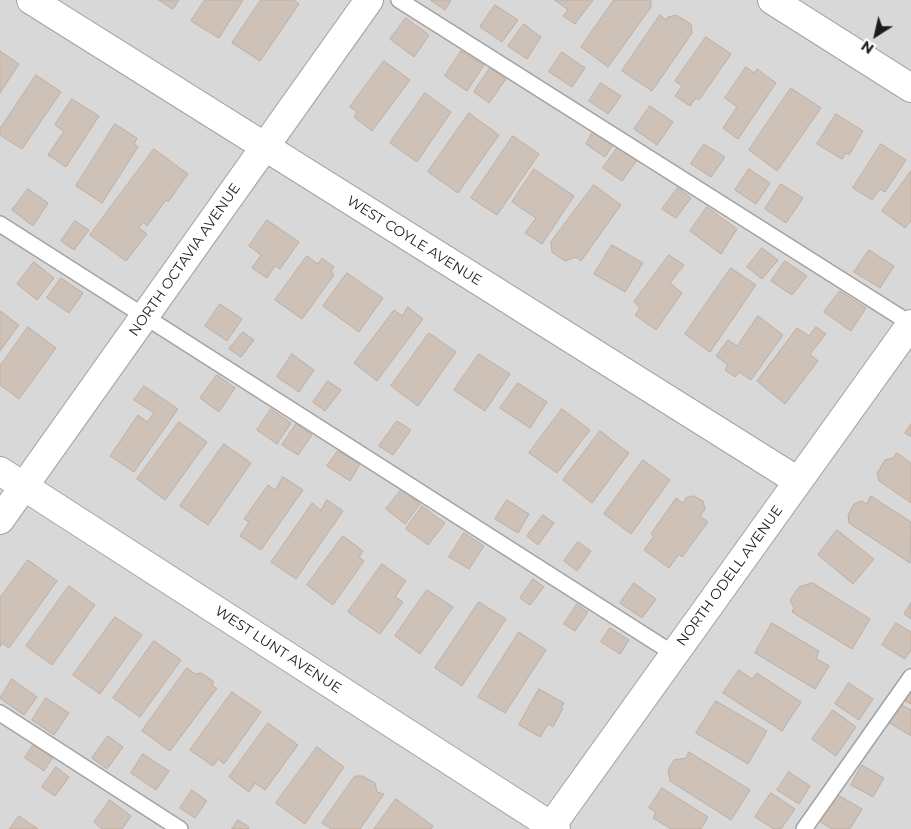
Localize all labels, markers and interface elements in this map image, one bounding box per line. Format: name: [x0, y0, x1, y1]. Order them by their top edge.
north arrow: [851, 10, 901, 60]
text: N: [858, 37, 877, 58]
street label: NORTH OCTAVIA AVENUE: [126, 180, 244, 340]
street label: WEST COYLE AVENUE: [343, 193, 485, 289]
street label: NORTH ODELL AVENUE: [673, 503, 787, 649]
street label: WEST LUNT AVENUE: [212, 603, 344, 697]

